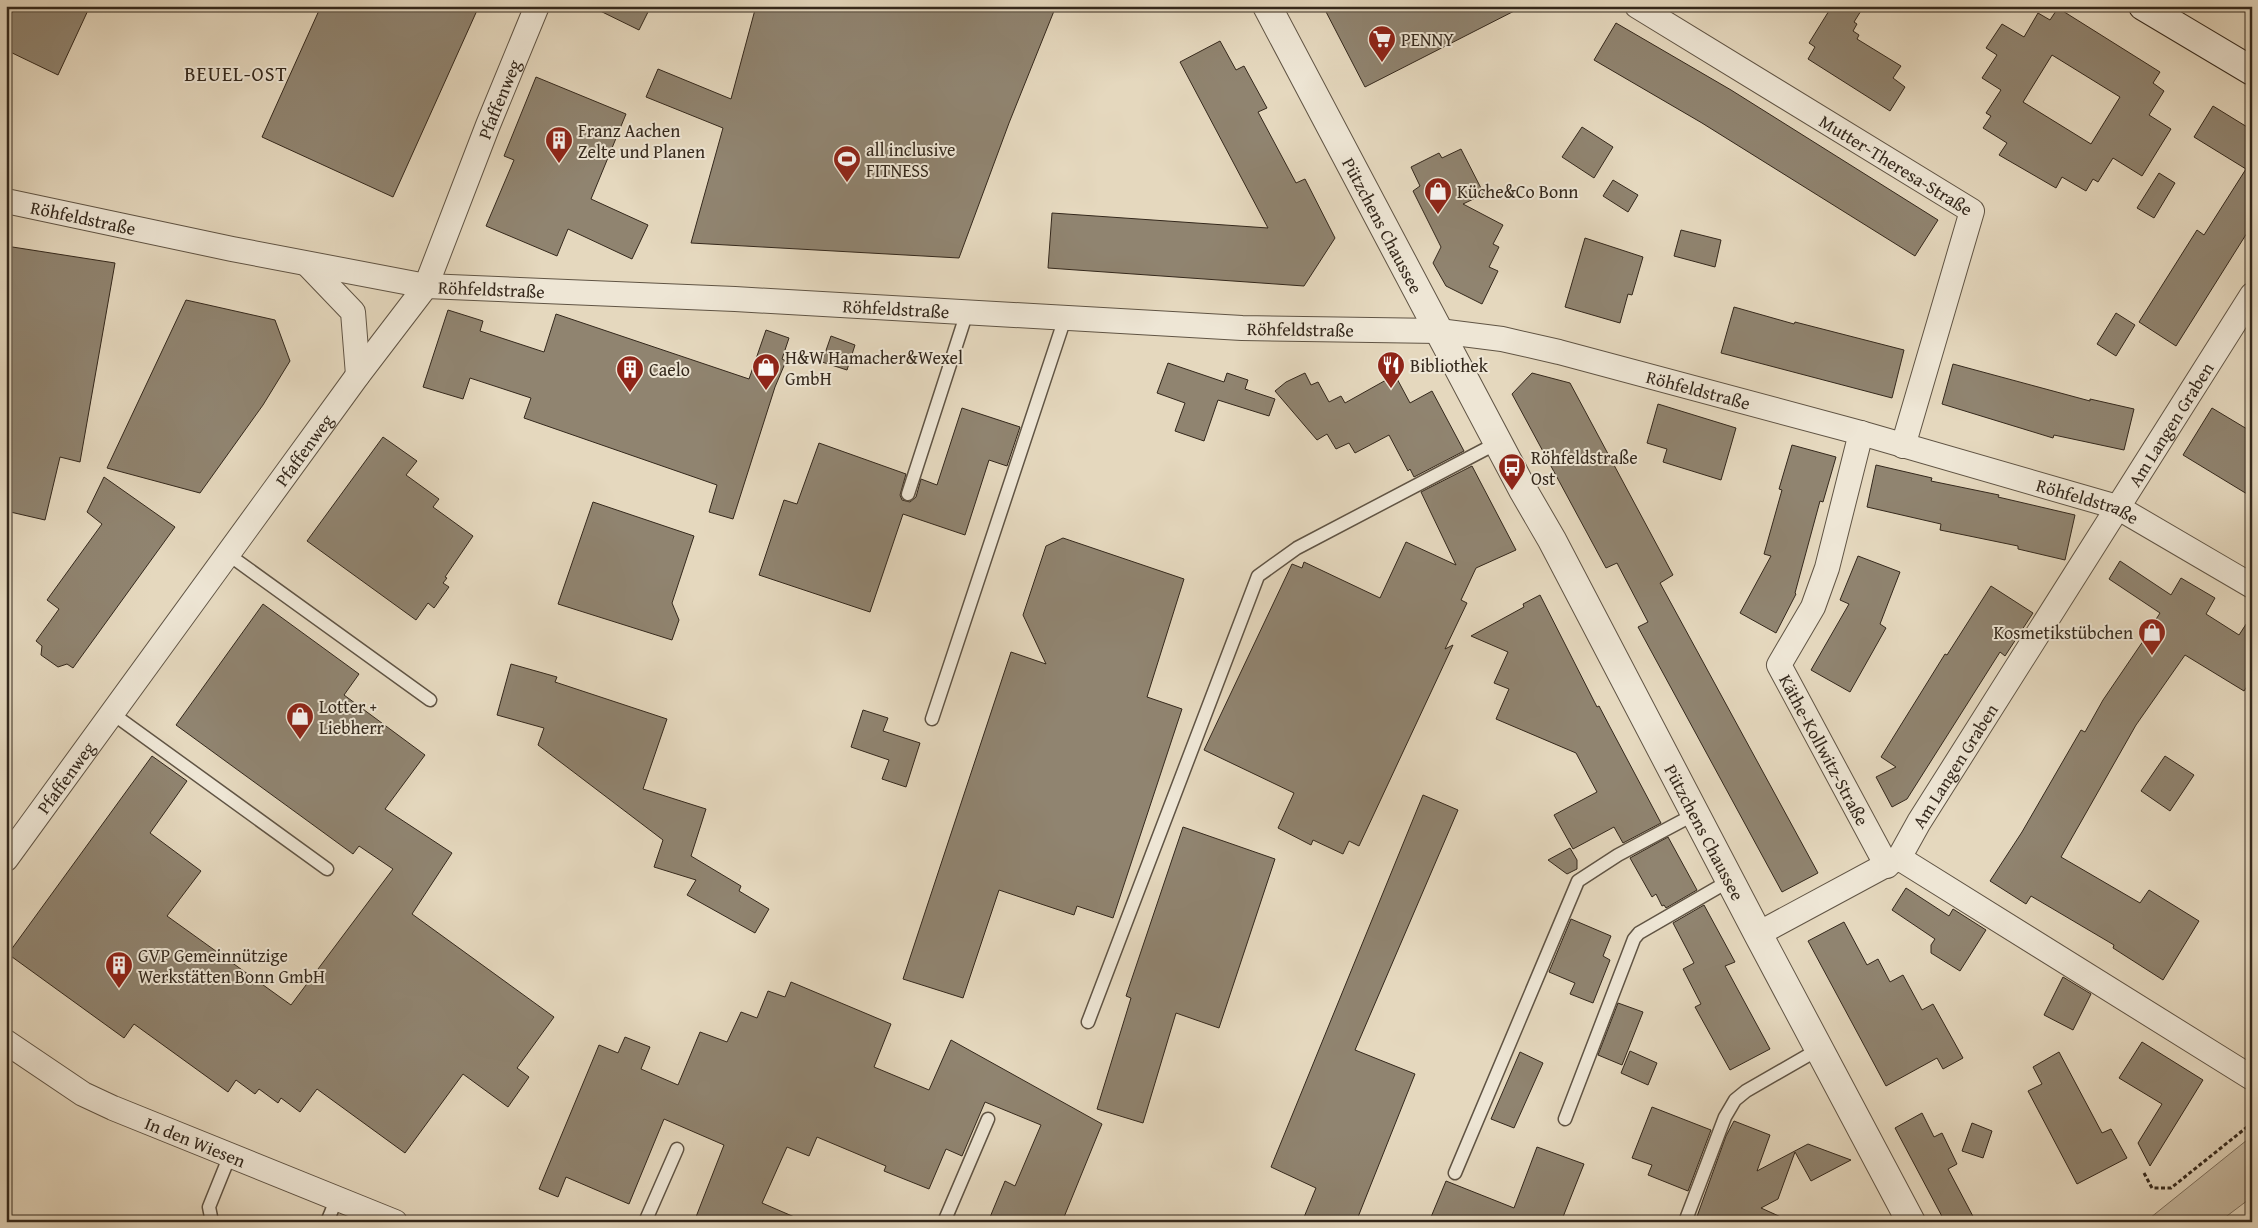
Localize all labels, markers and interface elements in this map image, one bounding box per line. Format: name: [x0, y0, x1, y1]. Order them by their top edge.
supermarket icon: PENNY: [1367, 24, 1397, 63]
place label: PENNY: [1401, 26, 1454, 53]
street label: Pfaffenweg: [470, 55, 527, 143]
district label: BEUEL-OST: [184, 59, 288, 88]
street label: Mutter-Theresa-Straße: [1814, 107, 1978, 222]
place label: Franz Aachen Zelte und Planen: [578, 117, 705, 165]
building icon: Franz Aachen Zelte und Planen: [544, 125, 574, 164]
place label: all inclusive FITNESS: [866, 136, 955, 184]
sports icon: all inclusive FITNESS: [832, 144, 862, 183]
street label: Pützchens Chaussee: [1336, 152, 1430, 298]
shop icon: Küche&Co Bonn: [1423, 176, 1453, 215]
place label: Küche&Co Bonn: [1457, 178, 1578, 205]
street label: Röhfeldstraße: [28, 193, 138, 242]
street label: Röhfeldstraße: [437, 273, 545, 304]
street label: Röhfeldstraße: [842, 292, 950, 325]
street label: Röhfeldstraße: [1247, 315, 1354, 343]
place label: H&W Hamacher&Wexel GmbH: [785, 344, 963, 392]
restaurant icon: Bibliothek: [1376, 350, 1406, 389]
shop icon: H&W Hamacher&Wexel GmbH: [751, 352, 781, 391]
place label: Bibliothek: [1410, 352, 1489, 379]
building icon: Caelo: [615, 354, 645, 393]
place label: Caelo: [649, 356, 690, 383]
street label: Am Langen Graben: [2121, 357, 2220, 492]
street label: Röhfeldstraße: [1643, 363, 1754, 416]
street label: Pfaffenweg: [268, 408, 339, 492]
place label: Röhfeldstraße Ost: [1531, 444, 1638, 492]
bus stop icon: Röhfeldstraße Ost: [1497, 452, 1527, 491]
street label: Röhfeldstraße: [2033, 471, 2144, 531]
shop icon: Kosmetikstübchen: [2137, 617, 2167, 656]
place label: Kosmetikstübchen: [1993, 619, 2133, 646]
street label: Käthe-Kollwitz-Straße: [1773, 669, 1876, 830]
place label: Lotter + Liebherr: [319, 693, 385, 741]
street label: Am Langen Graben: [1905, 698, 2004, 833]
shop icon: Lotter + Liebherr: [285, 701, 315, 740]
street label: Pfaffenweg: [30, 735, 101, 819]
street label: Pützchens Chaussee: [1658, 759, 1752, 905]
place label: GVP Gemeinnützige Werkstätten Bonn GmbH: [138, 942, 325, 990]
building icon: GVP Gemeinnützige Werkstätten Bonn GmbH: [104, 950, 134, 989]
street label: In den Wiesen: [141, 1109, 250, 1174]

